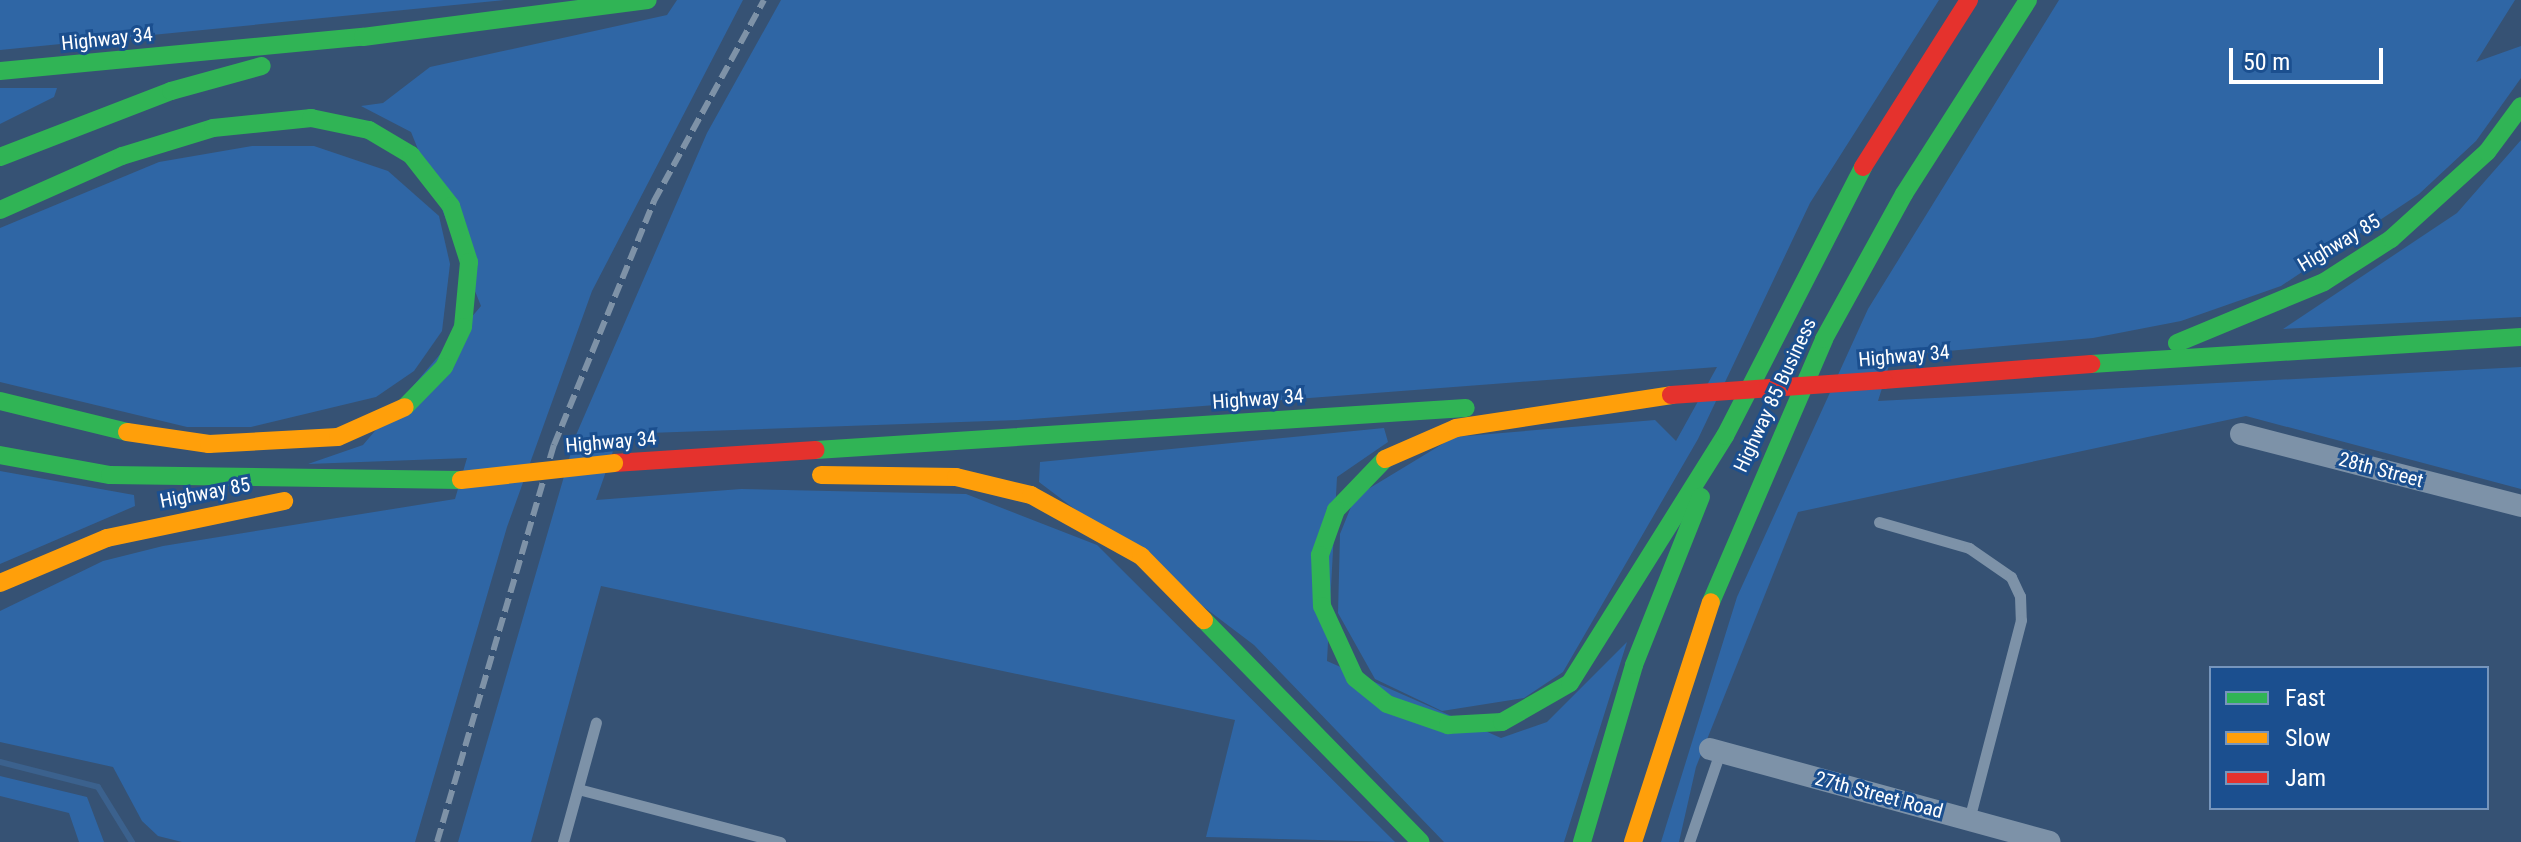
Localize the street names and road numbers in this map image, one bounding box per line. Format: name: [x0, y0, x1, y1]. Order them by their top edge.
street label: Highway 34: [60, 22, 154, 56]
street label: Highway 85: [2294, 209, 2384, 277]
street label: Highway 85 Business: [1729, 314, 1821, 476]
street label: Highway 34: [1857, 340, 1951, 372]
street label: Highway 34: [1211, 384, 1305, 414]
street label: Highway 34: [564, 426, 658, 458]
street label: 28th Street: [2336, 447, 2426, 493]
street label: Highway 85: [158, 472, 252, 514]
street label: 27th Street Road: [1812, 766, 1946, 824]

